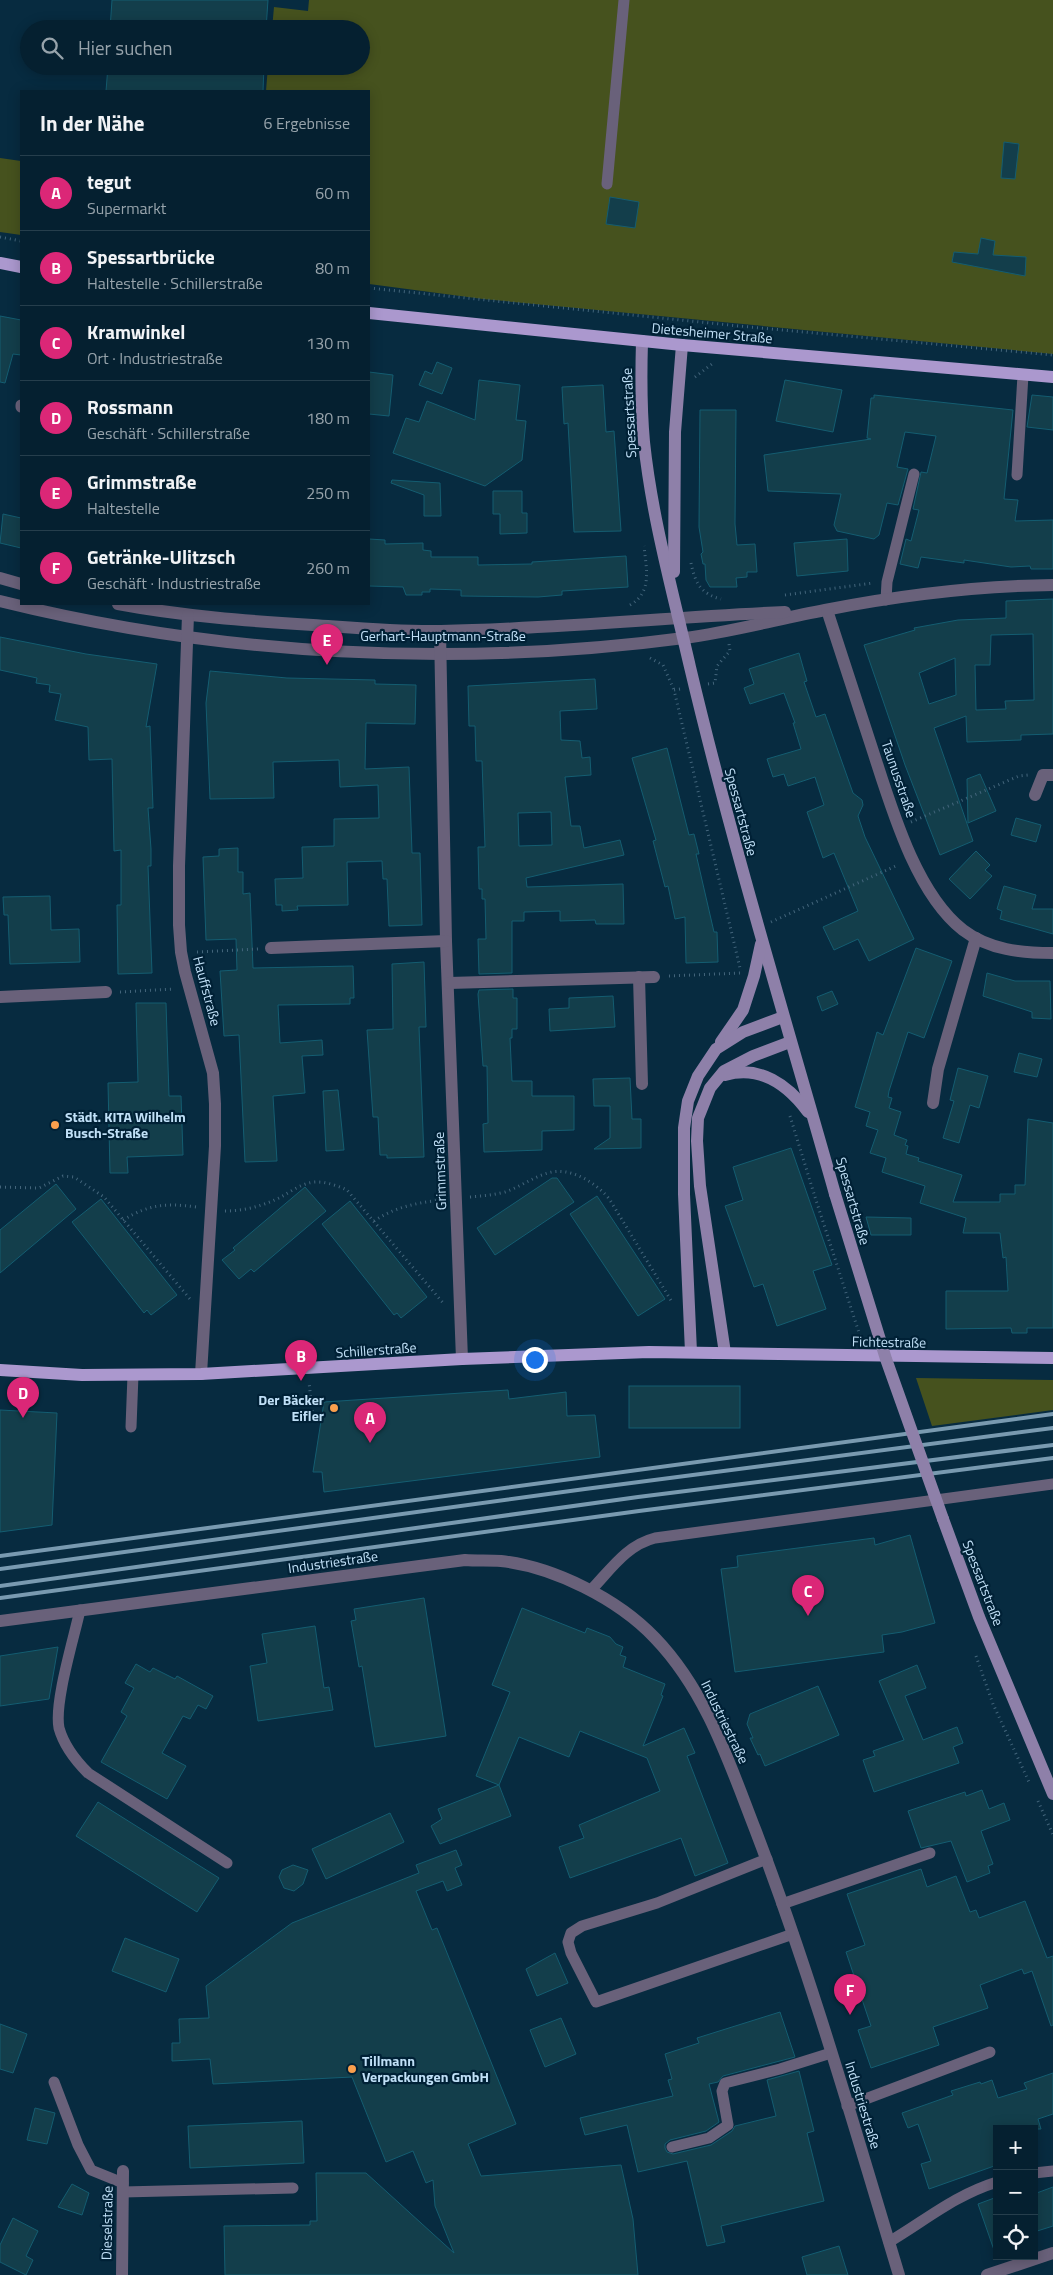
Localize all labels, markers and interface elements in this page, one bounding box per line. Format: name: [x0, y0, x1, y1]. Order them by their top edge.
search box: [20, 20, 370, 75]
text: Hier suchen: [78, 33, 173, 62]
icon: search: [38, 34, 66, 62]
text: In der Nähe: [40, 107, 145, 139]
text: 6 Ergebnisse: [263, 111, 350, 135]
text: tegut: [87, 167, 131, 196]
text: A: [51, 181, 61, 205]
text: 60 m: [315, 181, 350, 205]
text: Supermarkt: [87, 196, 166, 220]
text: Spessartbrücke: [87, 242, 215, 271]
text: B: [51, 256, 61, 280]
text: 80 m: [315, 256, 350, 280]
text: Haltestelle · Schillerstraße: [87, 271, 263, 295]
text: Kramwinkel: [87, 317, 185, 346]
street label: Dietesheimer Straße: [651, 317, 773, 348]
text: C: [52, 331, 60, 355]
text: 130 m: [306, 331, 350, 355]
text: Ort · Industriestraße: [87, 346, 223, 370]
street label: Spessartstraße: [616, 367, 641, 459]
text: Rossmann: [87, 392, 173, 421]
text: D: [51, 406, 61, 430]
text: 180 m: [306, 406, 350, 430]
text: Geschäft · Schillerstraße: [87, 421, 250, 445]
text: Grimmstraße: [87, 467, 196, 496]
text: E: [52, 481, 60, 505]
text: 250 m: [306, 481, 350, 505]
text: Haltestelle: [87, 496, 160, 520]
text: Getränke-Ulitzsch: [87, 542, 236, 571]
text: F: [52, 556, 60, 580]
text: 260 m: [306, 556, 350, 580]
text: Geschäft · Industriestraße: [87, 571, 261, 595]
pin: E: [311, 624, 343, 665]
street label: Gerhart-Hauptmann-Straße: [360, 625, 526, 646]
street label: Taunusstraße: [876, 737, 922, 820]
street label: Spessartstraße: [720, 766, 763, 858]
street label: Hauffstraße: [188, 954, 227, 1028]
place label: Städt. KITA Wilhelm Busch-Straße: [65, 1106, 186, 1143]
marker: Städt. KITA Wilhelm Busch-Straße: [49, 1119, 61, 1131]
street label: Grimmstraße: [428, 1132, 451, 1211]
street label: Spessartstraße: [831, 1155, 876, 1247]
street label: Fichtestraße: [852, 1330, 926, 1353]
street label: Schillerstraße: [335, 1336, 417, 1363]
pin: B: [285, 1340, 317, 1381]
your location: [522, 1347, 548, 1373]
pin: D: [7, 1377, 39, 1418]
place label: Der Bäcker Eifler: [258, 1389, 324, 1426]
marker: Der Bäcker Eifler: [328, 1402, 340, 1414]
pin: A: [354, 1402, 386, 1443]
street label: Spessartstraße: [957, 1537, 1009, 1629]
street label: Industriestraße: [287, 1545, 379, 1578]
pin: C: [792, 1575, 824, 1616]
street label: Industriestraße: [696, 1676, 755, 1767]
pin: F: [834, 1974, 866, 2015]
place label: Tillmann Verpackungen GmbH: [362, 2050, 489, 2087]
street label: Industriestraße: [840, 2058, 887, 2151]
marker: Tillmann Verpackungen GmbH: [346, 2063, 358, 2075]
map controls: [993, 2125, 1038, 2260]
button: +: [993, 2125, 1038, 2170]
button: −: [993, 2170, 1038, 2215]
street label: Dieselstraße: [95, 2186, 118, 2260]
button: locate: [993, 2215, 1038, 2260]

